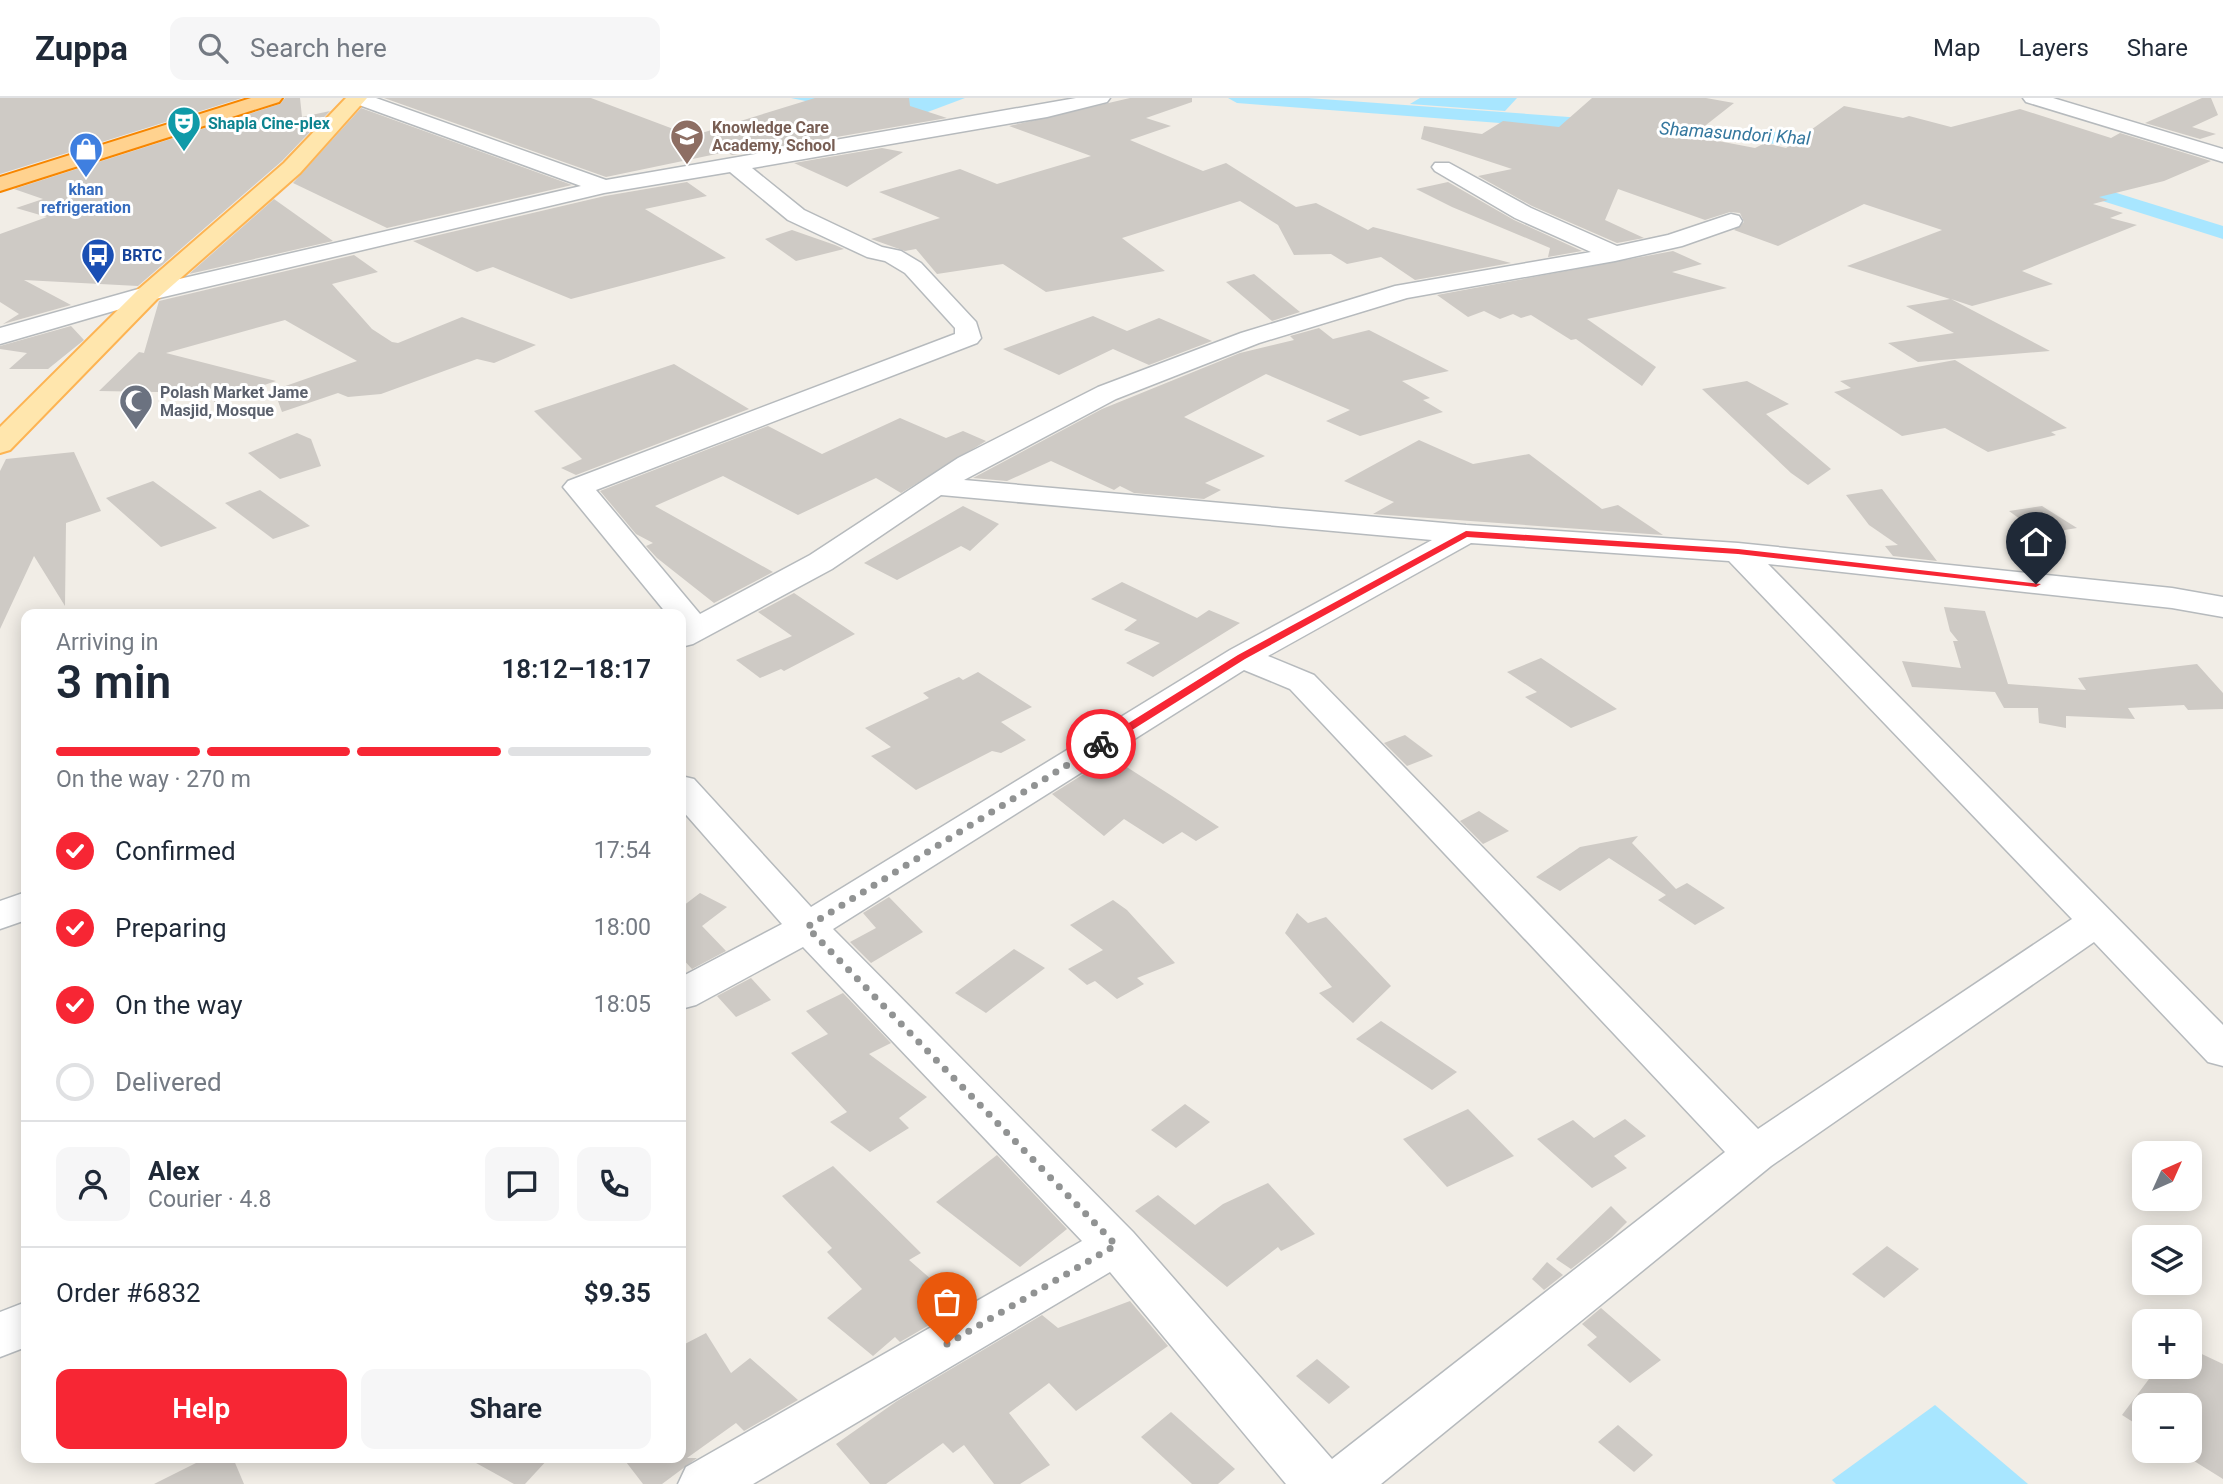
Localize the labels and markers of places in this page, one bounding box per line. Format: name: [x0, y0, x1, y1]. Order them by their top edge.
theatre icon: Shapla Cine-plex: [165, 104, 203, 153]
place label: Shapla Cine-plex: [208, 114, 331, 133]
school or university icon: Knowledge Care Academy, School: [668, 117, 706, 166]
place label: Knowledge Care Academy, School: [712, 118, 835, 155]
shop icon: khan refrigeration: [67, 130, 105, 179]
place label: khan refrigeration: [41, 180, 131, 217]
bus stop icon: BRTC: [79, 236, 117, 285]
place label: BRTC: [122, 246, 162, 265]
mosque icon: Polash Market Jame Masjid, Mosque: [117, 382, 155, 431]
place label: Polash Market Jame Masjid, Mosque: [160, 383, 308, 420]
pin: [2006, 512, 2066, 584]
pin: [917, 1272, 977, 1344]

